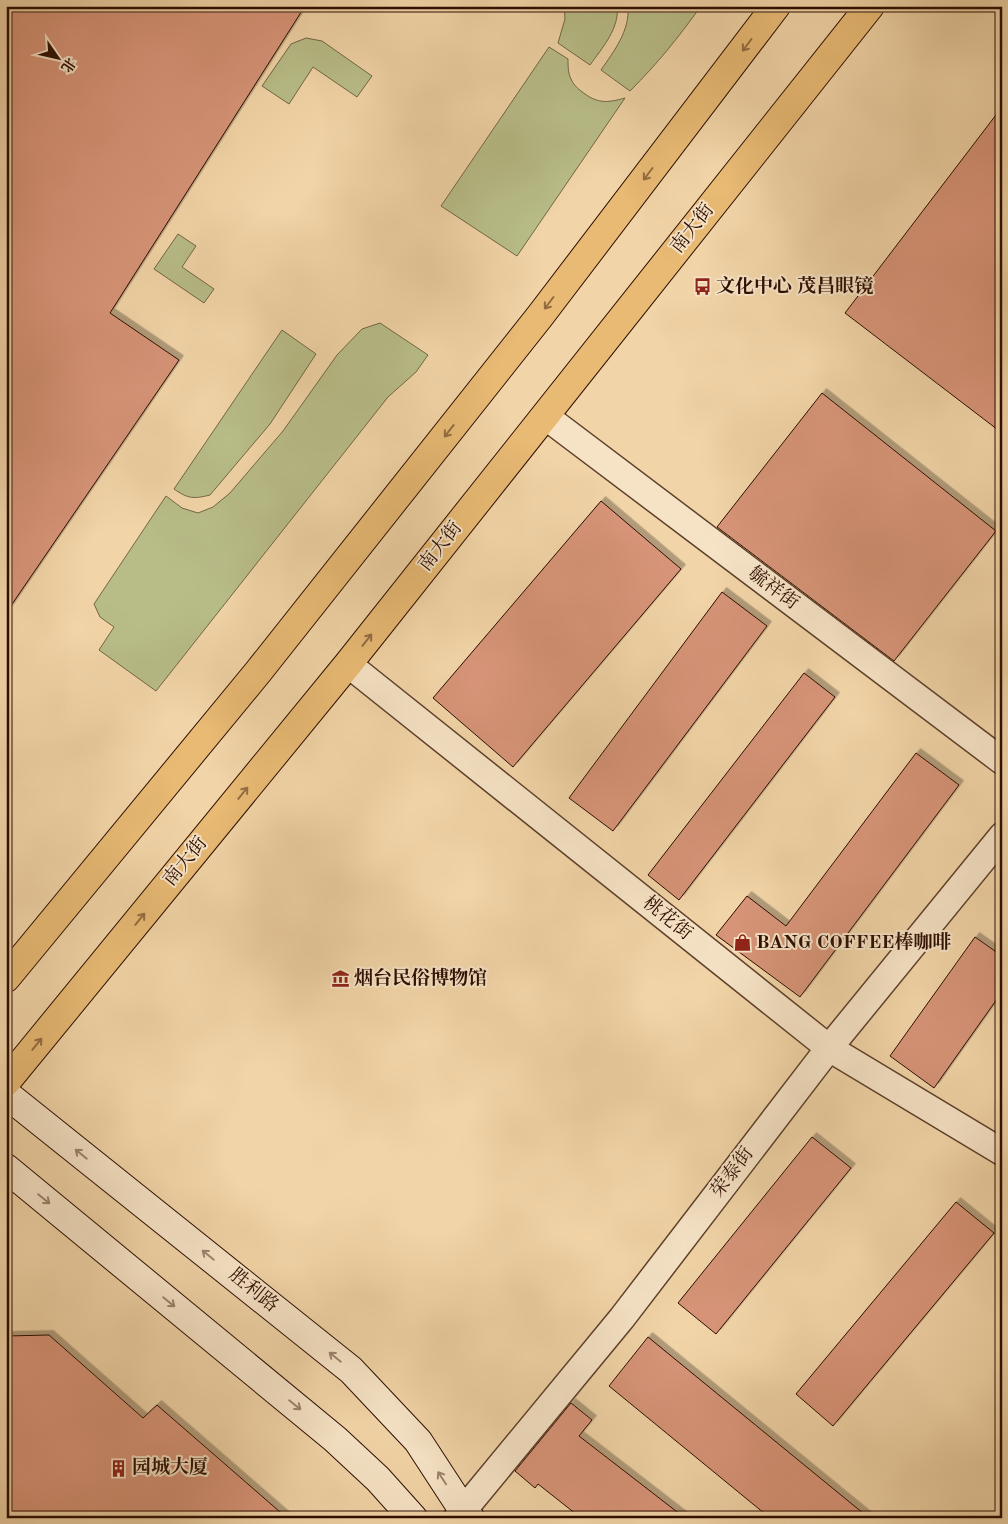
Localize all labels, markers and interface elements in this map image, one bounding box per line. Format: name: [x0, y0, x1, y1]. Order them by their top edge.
north arrow: [32, 32, 82, 82]
one-way arrow: [742, 38, 752, 52]
text: 北: [58, 55, 78, 75]
one-way arrow: [643, 167, 653, 181]
street label: 南大街: [666, 199, 718, 257]
place label: 文化中心 茂昌眼镜: [716, 275, 873, 297]
bus stop icon: 文化中心 茂昌眼镜: [692, 277, 712, 297]
one-way arrow: [544, 296, 555, 309]
one-way arrow: [444, 424, 454, 438]
street label: 南大街: [414, 517, 466, 575]
street label: 毓祥街: [745, 563, 803, 614]
one-way arrow: [362, 633, 373, 646]
one-way arrow: [237, 787, 248, 800]
street label: 南大街: [158, 832, 211, 890]
street label: 桃花街: [639, 891, 697, 944]
one-way arrow: [134, 912, 145, 925]
place label: BANG COFFEE棒咖啡: [756, 931, 951, 953]
shop icon: BANG COFFEE棒咖啡: [732, 933, 752, 953]
place label: 烟台民俗博物馆: [354, 967, 487, 989]
museum icon: 烟台民俗博物馆: [330, 969, 350, 989]
one-way arrow: [32, 1038, 43, 1051]
street label: 荣泰街: [706, 1143, 758, 1201]
one-way arrow: [75, 1148, 88, 1159]
one-way arrow: [37, 1193, 50, 1204]
one-way arrow: [202, 1250, 215, 1261]
street label: 胜利路: [225, 1264, 282, 1316]
one-way arrow: [163, 1297, 176, 1308]
one-way arrow: [329, 1351, 342, 1362]
one-way arrow: [288, 1400, 301, 1411]
place label: 园城大厦: [132, 1456, 208, 1478]
building icon: 园城大厦: [108, 1458, 128, 1478]
one-way arrow: [437, 1471, 447, 1485]

